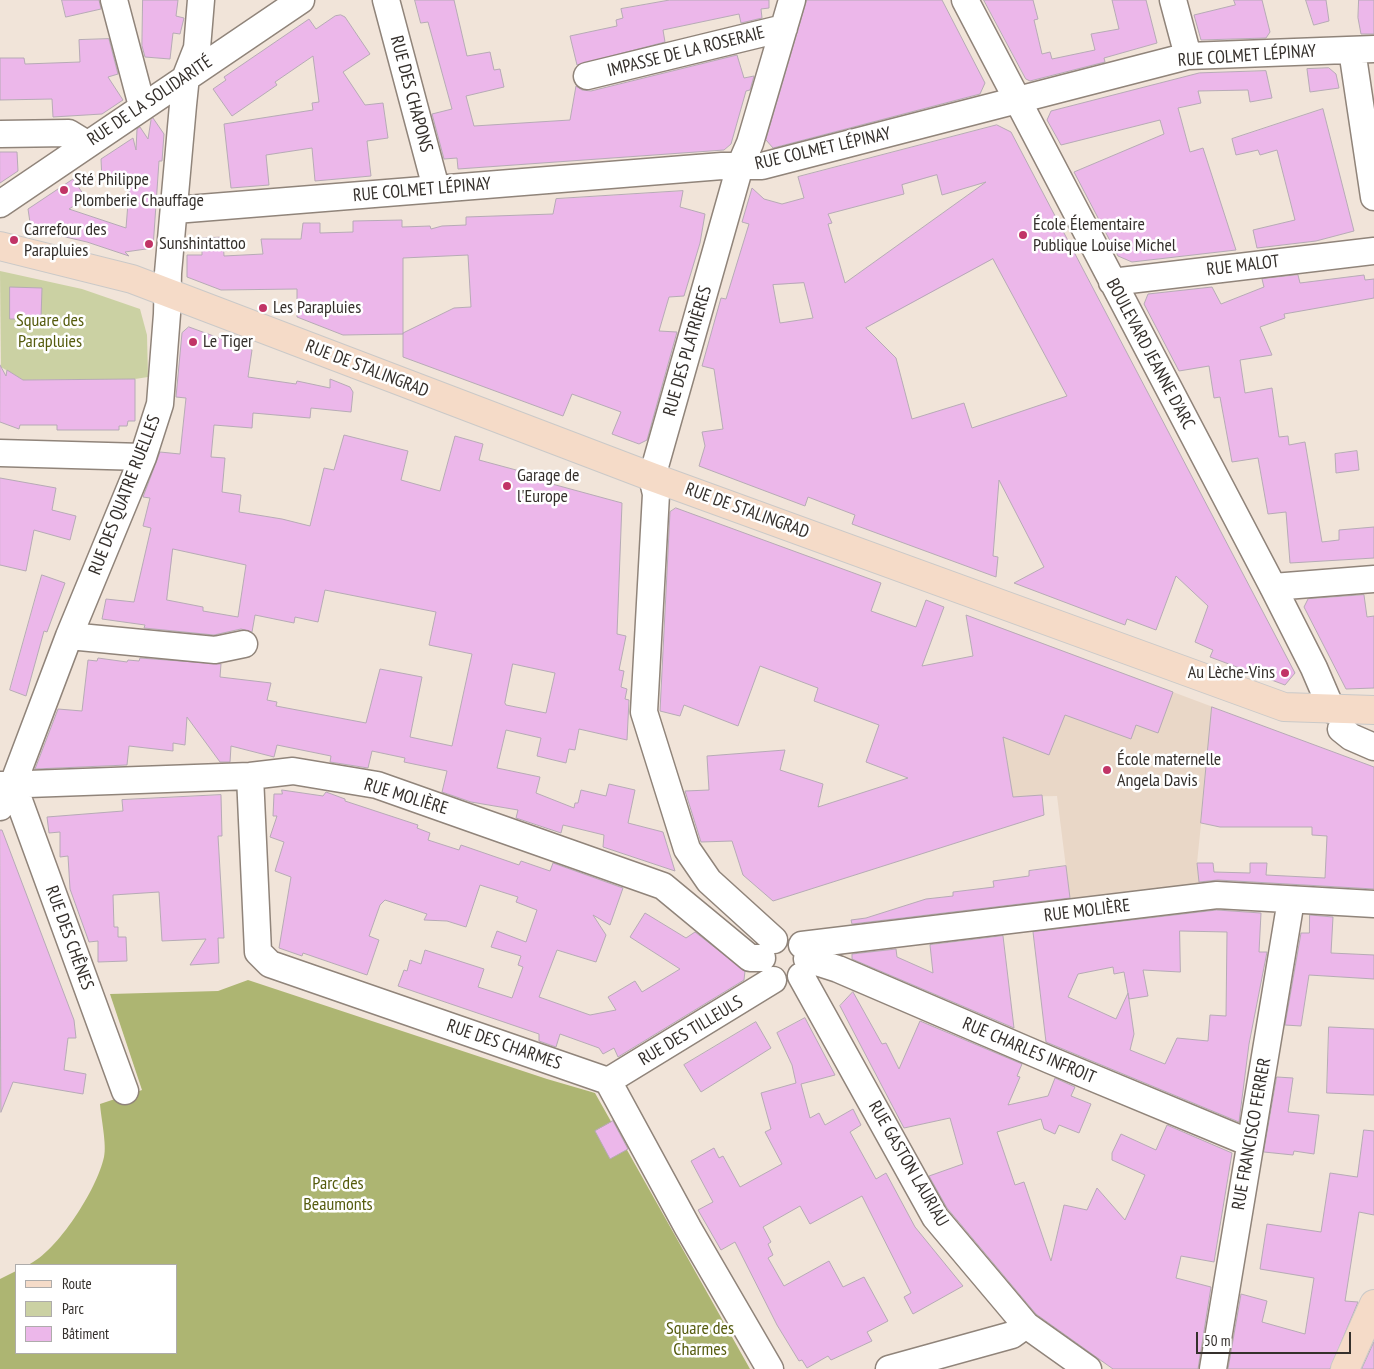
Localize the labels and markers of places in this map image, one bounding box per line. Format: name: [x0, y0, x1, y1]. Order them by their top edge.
place label: Sté Philippe Plomberie Chauffage: [74, 169, 204, 212]
marker: Sté Philippe Plomberie Chauffage: [58, 184, 70, 196]
place label: École Élementaire Publique Louise Michel: [1033, 214, 1176, 256]
place label: Carrefour des Parapluies: [24, 219, 107, 262]
marker: École Élementaire Publique Louise Michel: [1017, 229, 1029, 241]
place label: Sunshintattoo: [159, 233, 246, 255]
marker: Carrefour des Parapluies: [8, 234, 20, 246]
marker: Sunshintattoo: [143, 238, 155, 250]
place label: Les Parapluies: [273, 297, 361, 319]
marker: Les Parapluies: [257, 302, 269, 314]
place label: Le Tiger: [203, 331, 253, 353]
marker: Le Tiger: [187, 336, 199, 348]
place label: Garage de l'Europe: [517, 465, 579, 508]
marker: Garage de l'Europe: [501, 480, 513, 492]
place label: Au Lèche-Vins: [1188, 662, 1275, 684]
marker: Au Lèche-Vins: [1279, 667, 1291, 679]
place label: École maternelle Angela Davis: [1117, 749, 1221, 792]
marker: École maternelle Angela Davis: [1101, 764, 1113, 776]

